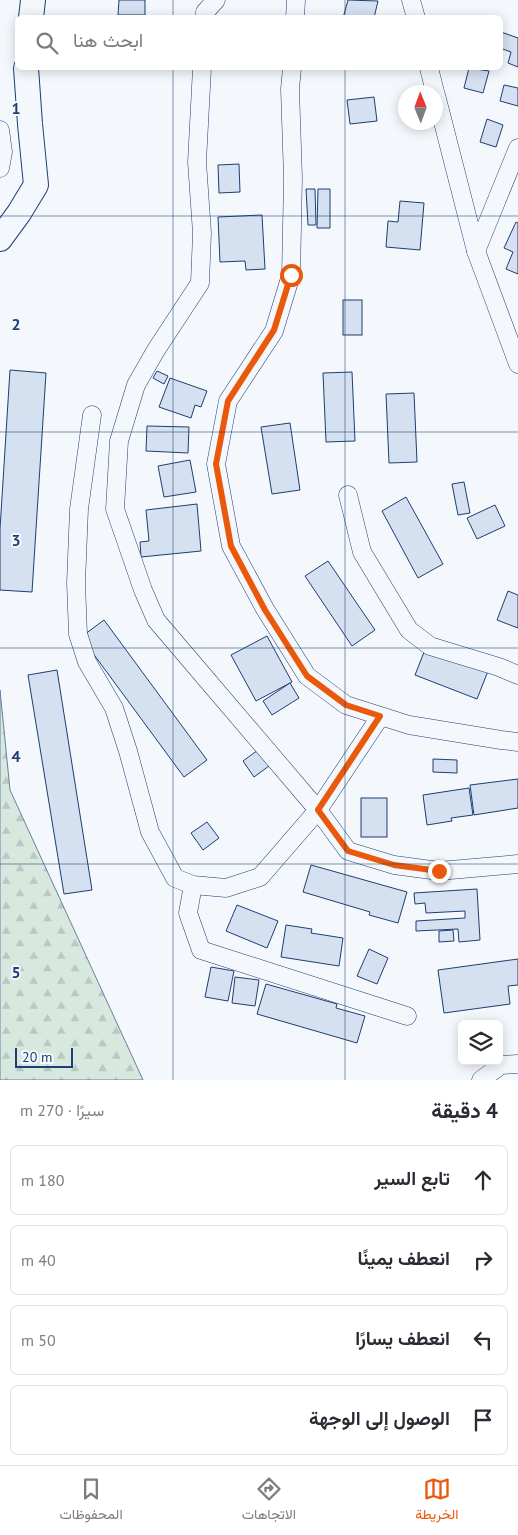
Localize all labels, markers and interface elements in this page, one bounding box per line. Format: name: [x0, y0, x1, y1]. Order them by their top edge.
search box: [15, 15, 503, 70]
text: ابحث هنا: [73, 28, 143, 52]
icon: search: [33, 29, 61, 57]
north arrow: [398, 85, 443, 130]
text: 1: [11, 98, 21, 118]
route start: [280, 264, 303, 287]
text: 2: [11, 314, 21, 334]
text: 3: [11, 530, 21, 550]
text: 4: [11, 746, 21, 766]
route end: [428, 860, 451, 883]
text: 5: [11, 962, 21, 982]
map controls: [458, 1020, 503, 1065]
button: layers: [458, 1020, 503, 1065]
scale bar: [15, 1045, 72, 1068]
text: 20 m: [22, 1048, 52, 1066]
text: 4 دقيقة: [431, 1097, 498, 1124]
text: سيرًا · 270 m: [20, 1100, 104, 1120]
text: تابع السير: [374, 1166, 450, 1190]
icon: ahead: [469, 1166, 497, 1194]
text: 180 m: [21, 1170, 64, 1190]
text: انعطف يمينًا: [358, 1246, 450, 1270]
icon: right: [469, 1246, 497, 1274]
text: 40 m: [21, 1250, 56, 1270]
text: انعطف يسارًا: [355, 1326, 450, 1350]
icon: left: [469, 1326, 497, 1354]
text: 50 m: [21, 1330, 56, 1350]
text: الوصول إلى الوجهة: [309, 1406, 450, 1430]
icon: arrive: [469, 1406, 497, 1434]
tab: المحفوظات: [60, 1475, 123, 1527]
tab: الاتجاهات: [242, 1475, 296, 1527]
tab: الخريطة: [415, 1475, 458, 1527]

